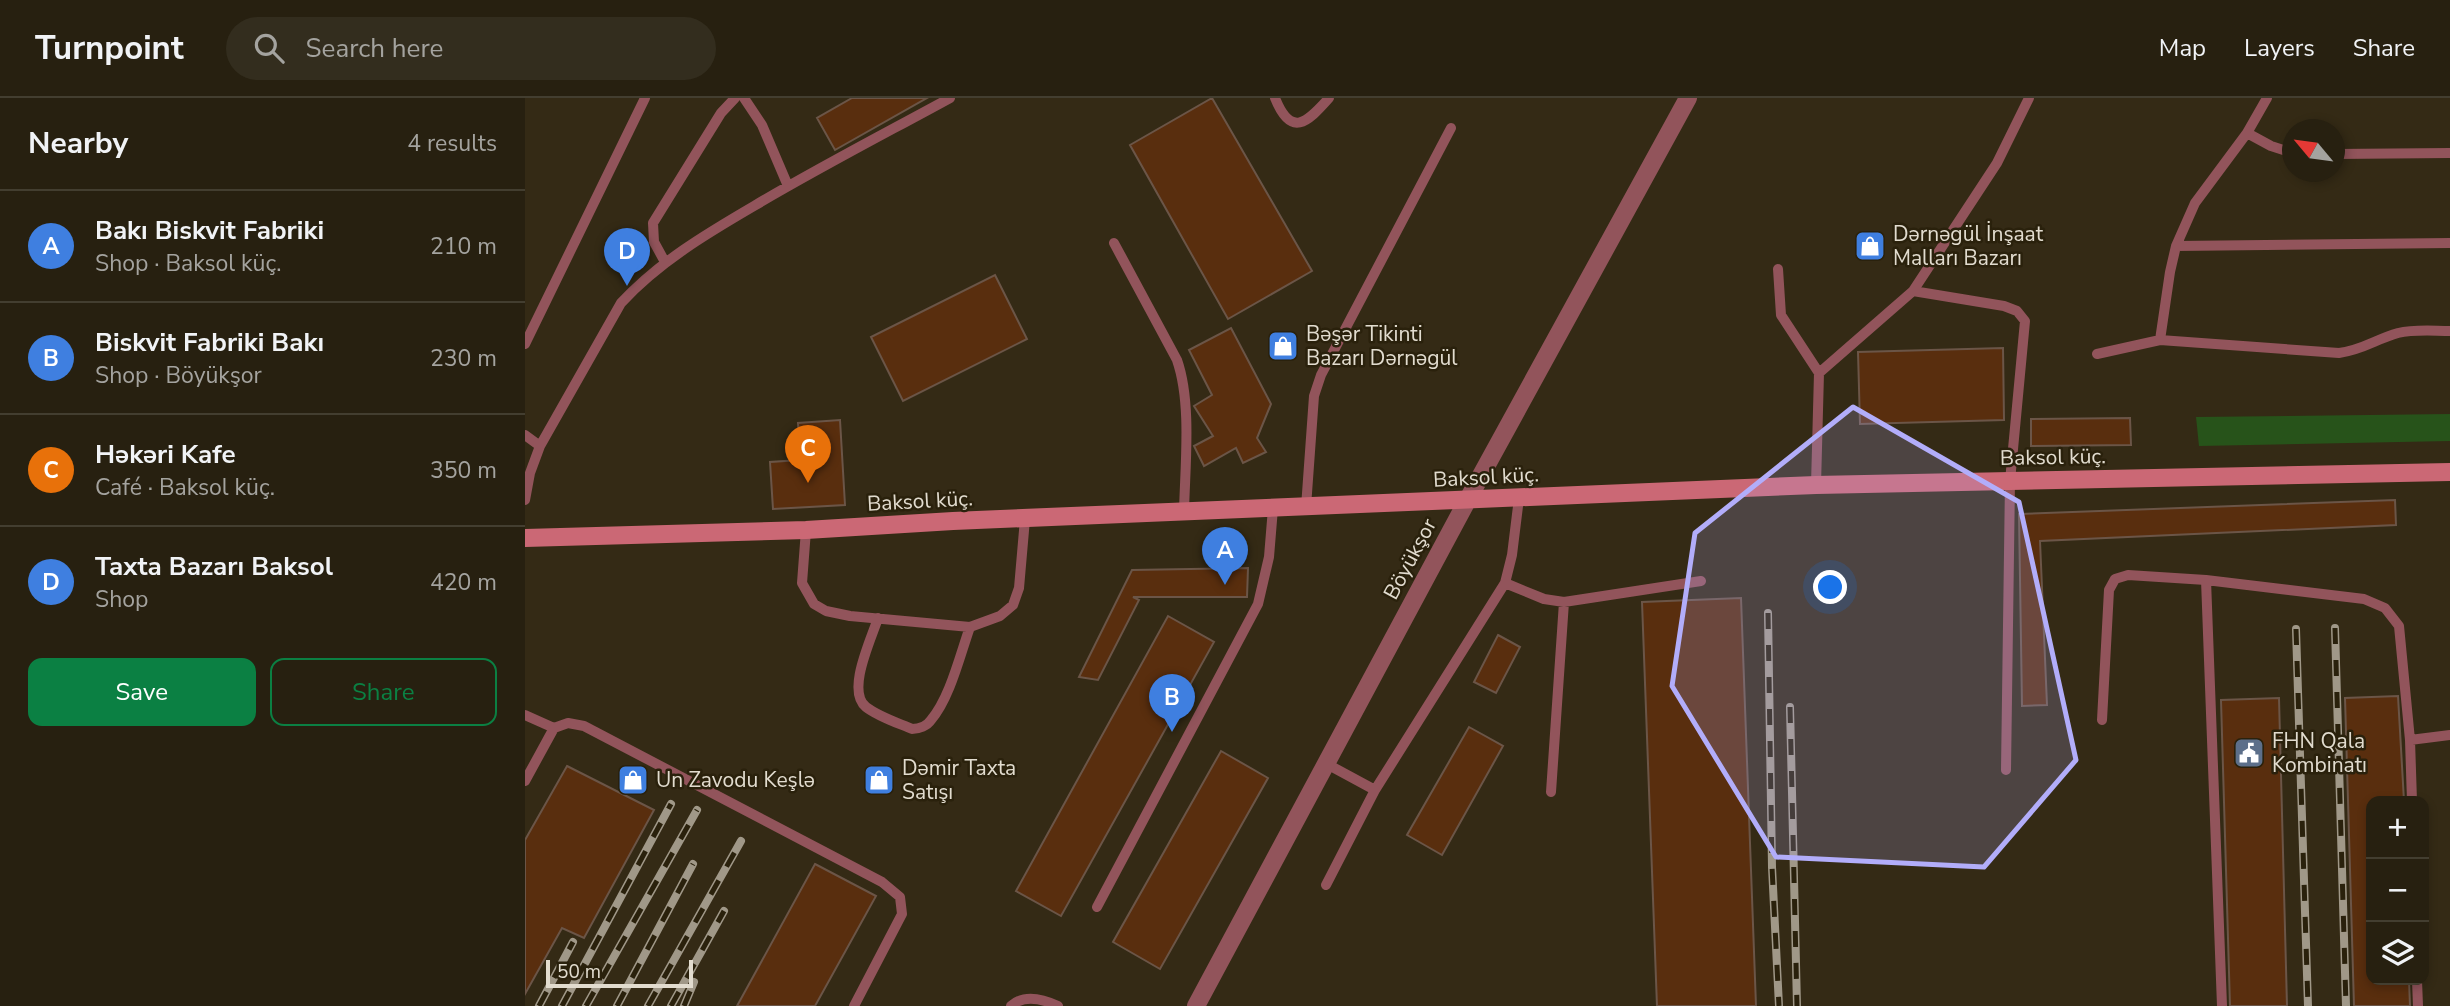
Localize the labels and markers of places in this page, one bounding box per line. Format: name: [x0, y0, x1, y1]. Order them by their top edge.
place label: Dərnəgül İnşaat Malları Bazarı: [1893, 220, 2044, 272]
pin: D: [604, 228, 650, 286]
shop icon: Dərnəgül İnşaat Malları Bazarı: [1853, 229, 1887, 263]
place label: Bəşər Tikinti Bazarı Dərnəgül: [1306, 320, 1458, 372]
shop icon: Bəşər Tikinti Bazarı Dərnəgül: [1266, 329, 1300, 363]
pin: C: [785, 425, 831, 483]
pin: A: [1202, 527, 1248, 585]
pin: B: [1149, 674, 1195, 732]
place label: FHN Qala Kombinatı: [2272, 727, 2367, 779]
public building icon: FHN Qala Kombinatı: [2232, 736, 2266, 770]
place label: Dəmir Taxta Satışı: [902, 754, 1016, 806]
shop icon: Un Zavodu Keşlə: [616, 763, 650, 797]
shop icon: Dəmir Taxta Satışı: [862, 763, 896, 797]
place label: Un Zavodu Keşlə: [656, 766, 815, 794]

